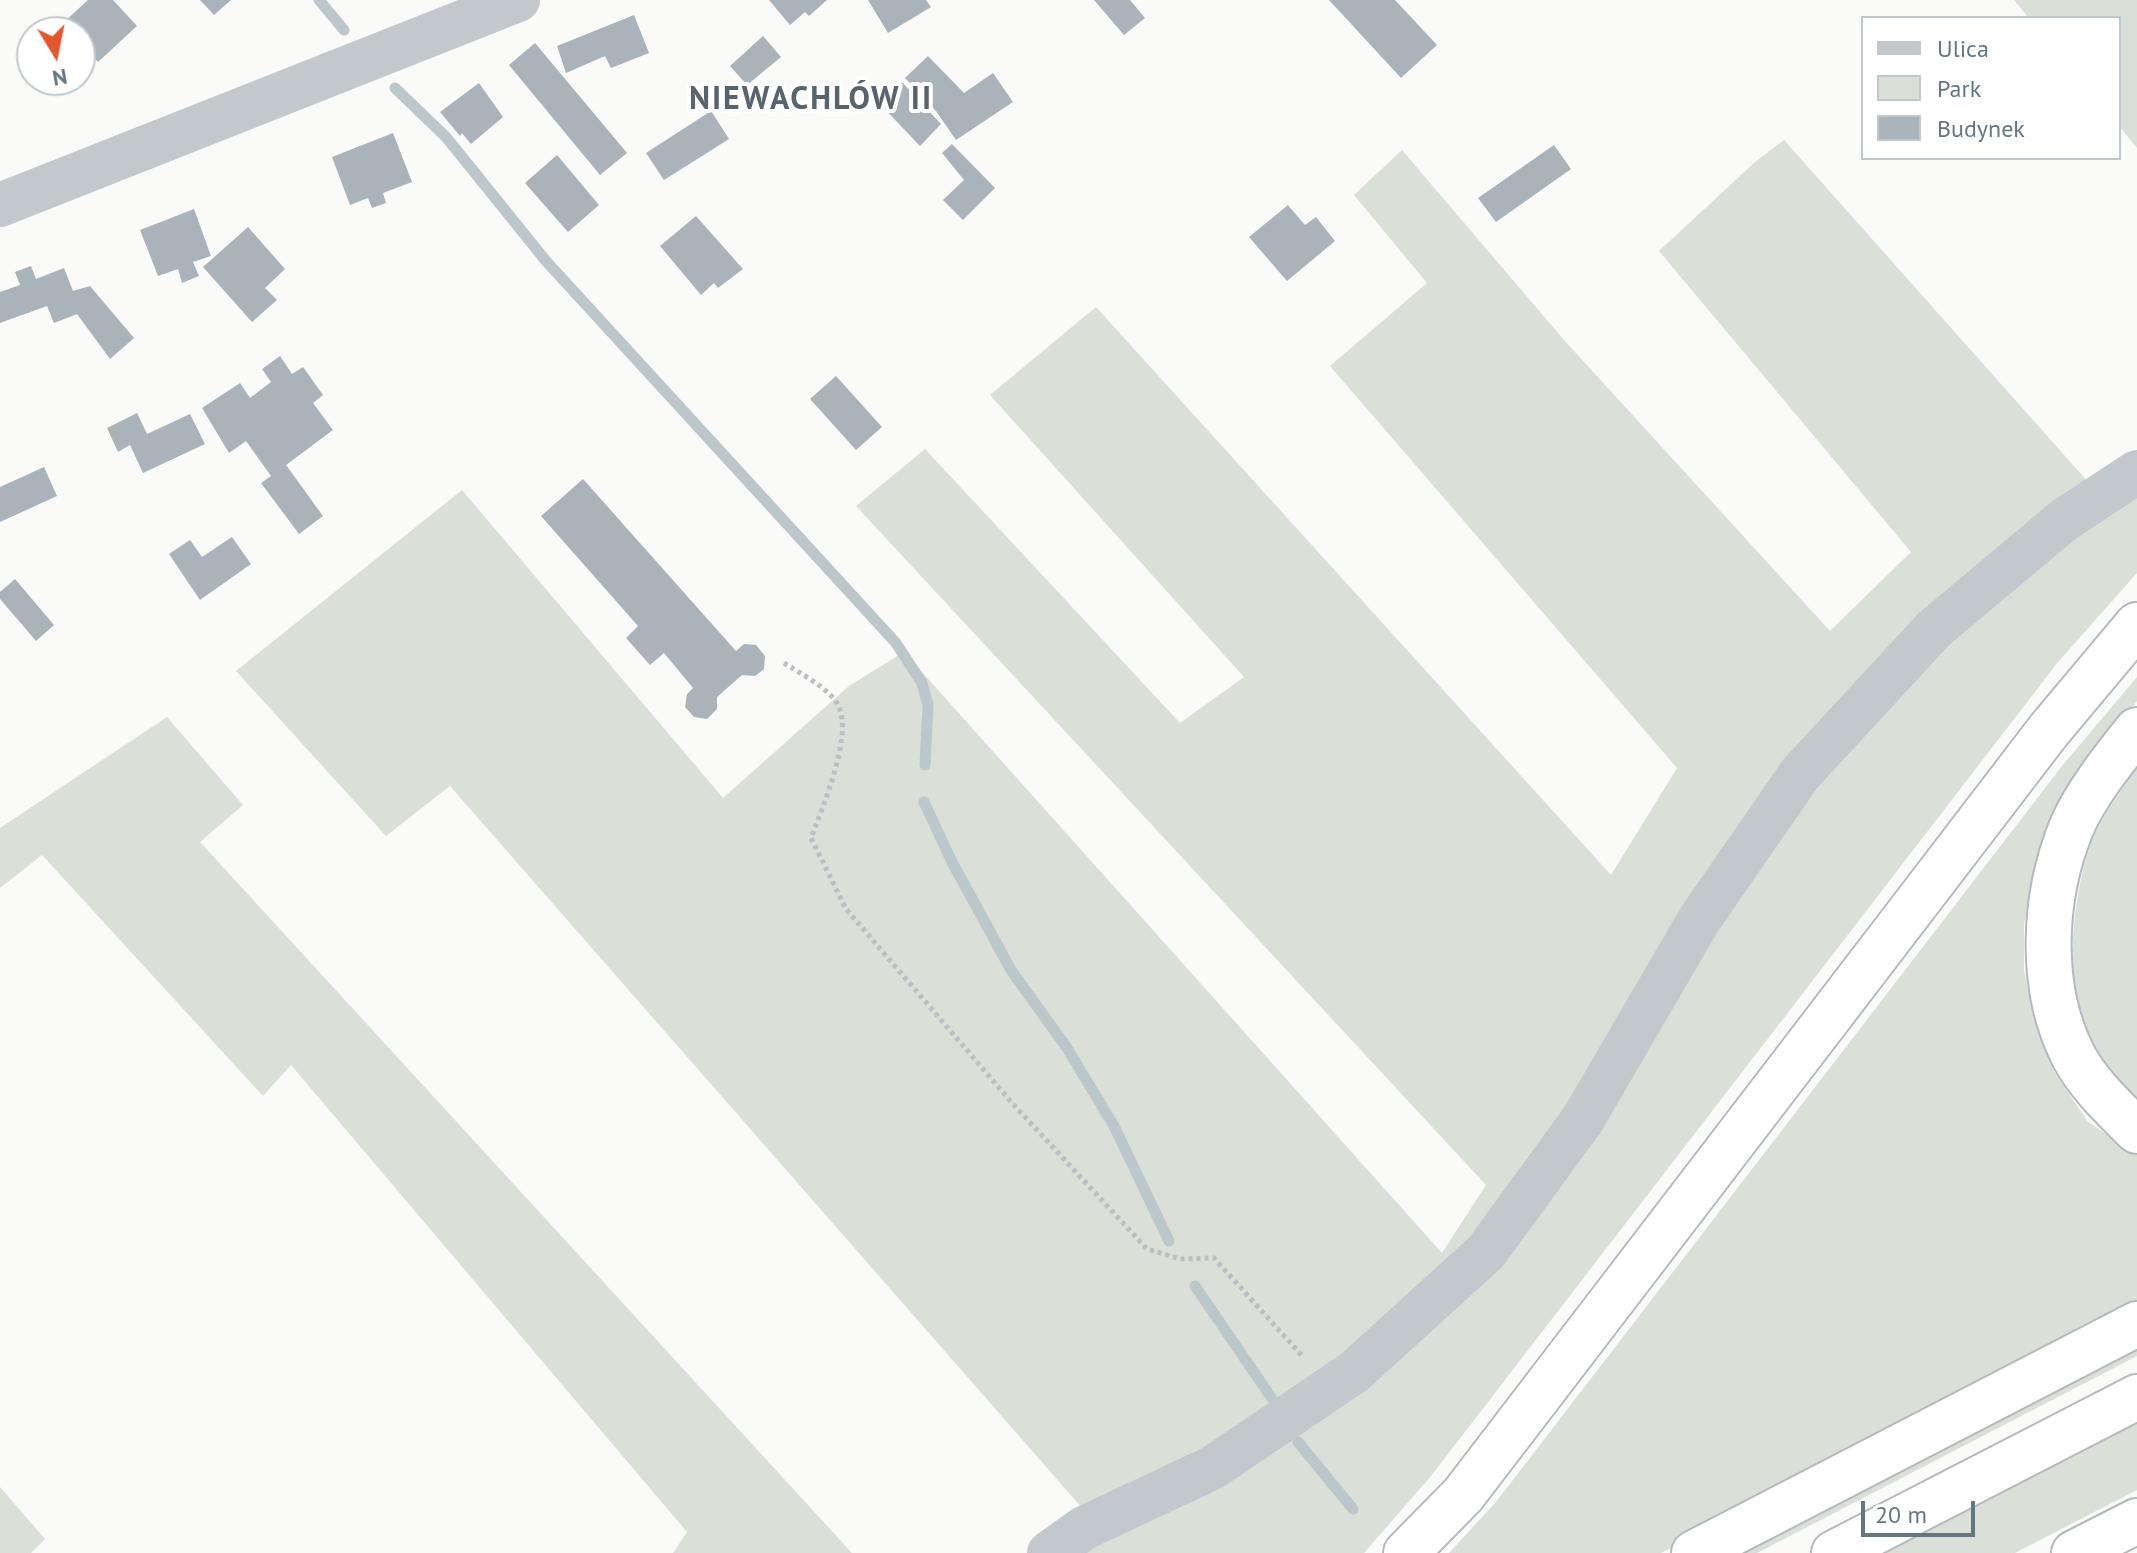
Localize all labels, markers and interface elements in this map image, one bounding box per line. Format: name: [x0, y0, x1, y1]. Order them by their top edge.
north arrow: [16, 16, 96, 96]
legend: [1861, 16, 2121, 160]
text: Ulica: [1937, 33, 1989, 64]
text: N: [50, 63, 69, 93]
text: Park: [1937, 73, 1981, 104]
district label: NIEWACHLÓW II: [689, 81, 933, 119]
text: Budynek: [1937, 113, 2025, 144]
scale bar: [1865, 1485, 1979, 1535]
text: 20 m: [1875, 1499, 1927, 1530]

